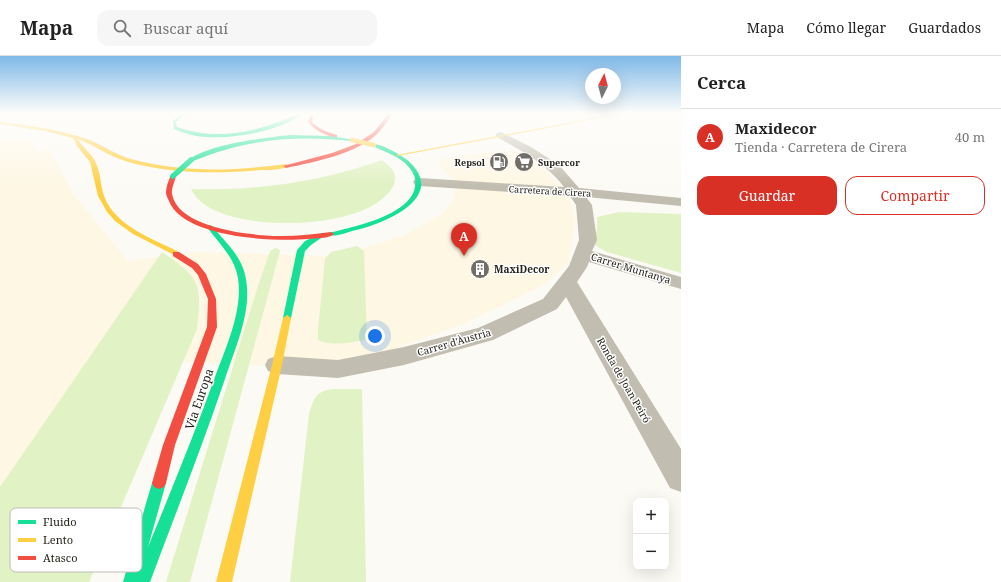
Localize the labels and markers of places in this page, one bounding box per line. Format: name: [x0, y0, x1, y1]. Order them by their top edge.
fuel station icon: Repsol: [488, 151, 510, 173]
supermarket icon: Supercor: [513, 151, 535, 173]
place label: Repsol: [455, 156, 486, 169]
place label: Supercor: [538, 156, 580, 169]
pin: A: [451, 223, 477, 256]
building icon: MaxiDecor: [469, 258, 491, 280]
place label: MaxiDecor: [494, 262, 550, 276]

